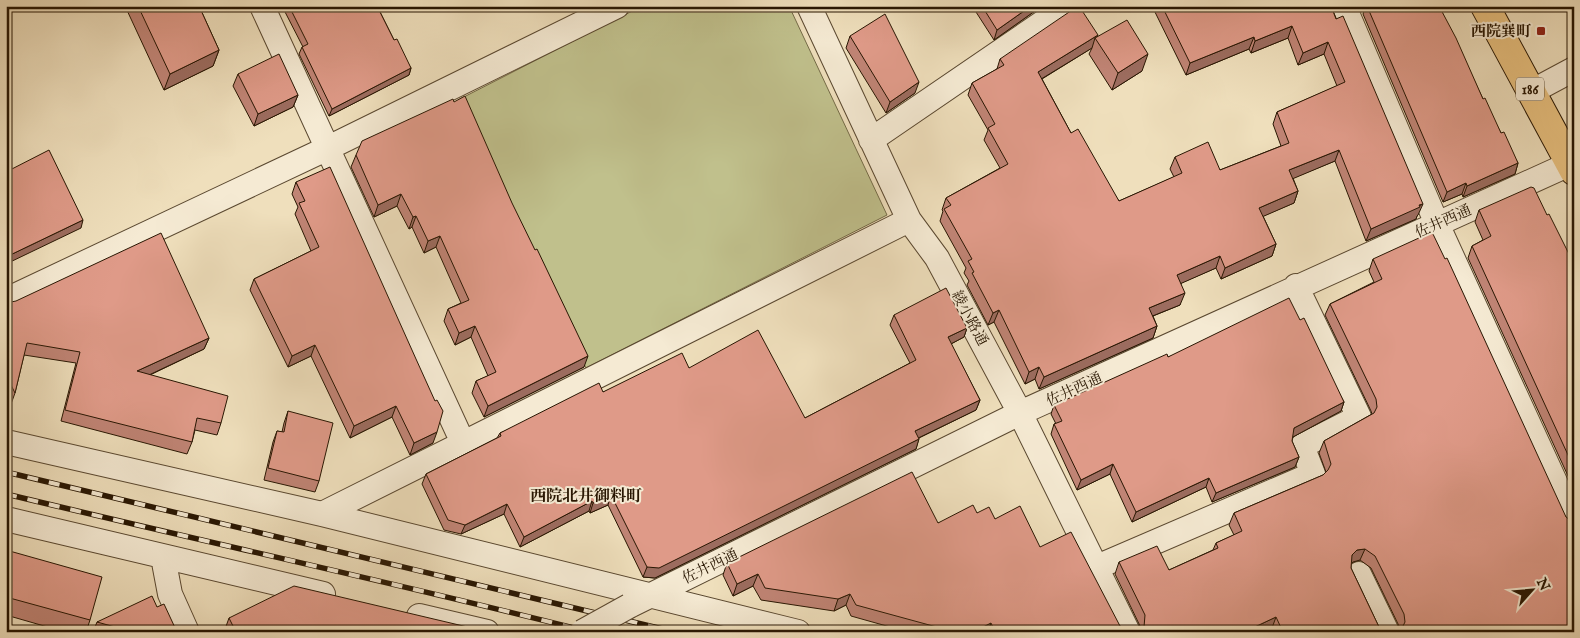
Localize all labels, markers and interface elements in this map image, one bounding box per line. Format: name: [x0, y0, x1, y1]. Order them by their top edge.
place label: 西院巽町: [1471, 22, 1531, 41]
marker: 西院巽町: [1535, 25, 1547, 37]
road number: 186: [1516, 78, 1544, 100]
street label: 佐井西通: [1412, 201, 1474, 242]
street label: 綾小路通: [947, 287, 992, 349]
street label: 佐井西通: [1043, 368, 1105, 411]
district label: 西院北井御料町: [530, 487, 642, 507]
street label: 佐井西通: [679, 545, 741, 588]
north arrow: [1508, 566, 1558, 616]
text: N: [1531, 574, 1553, 594]

